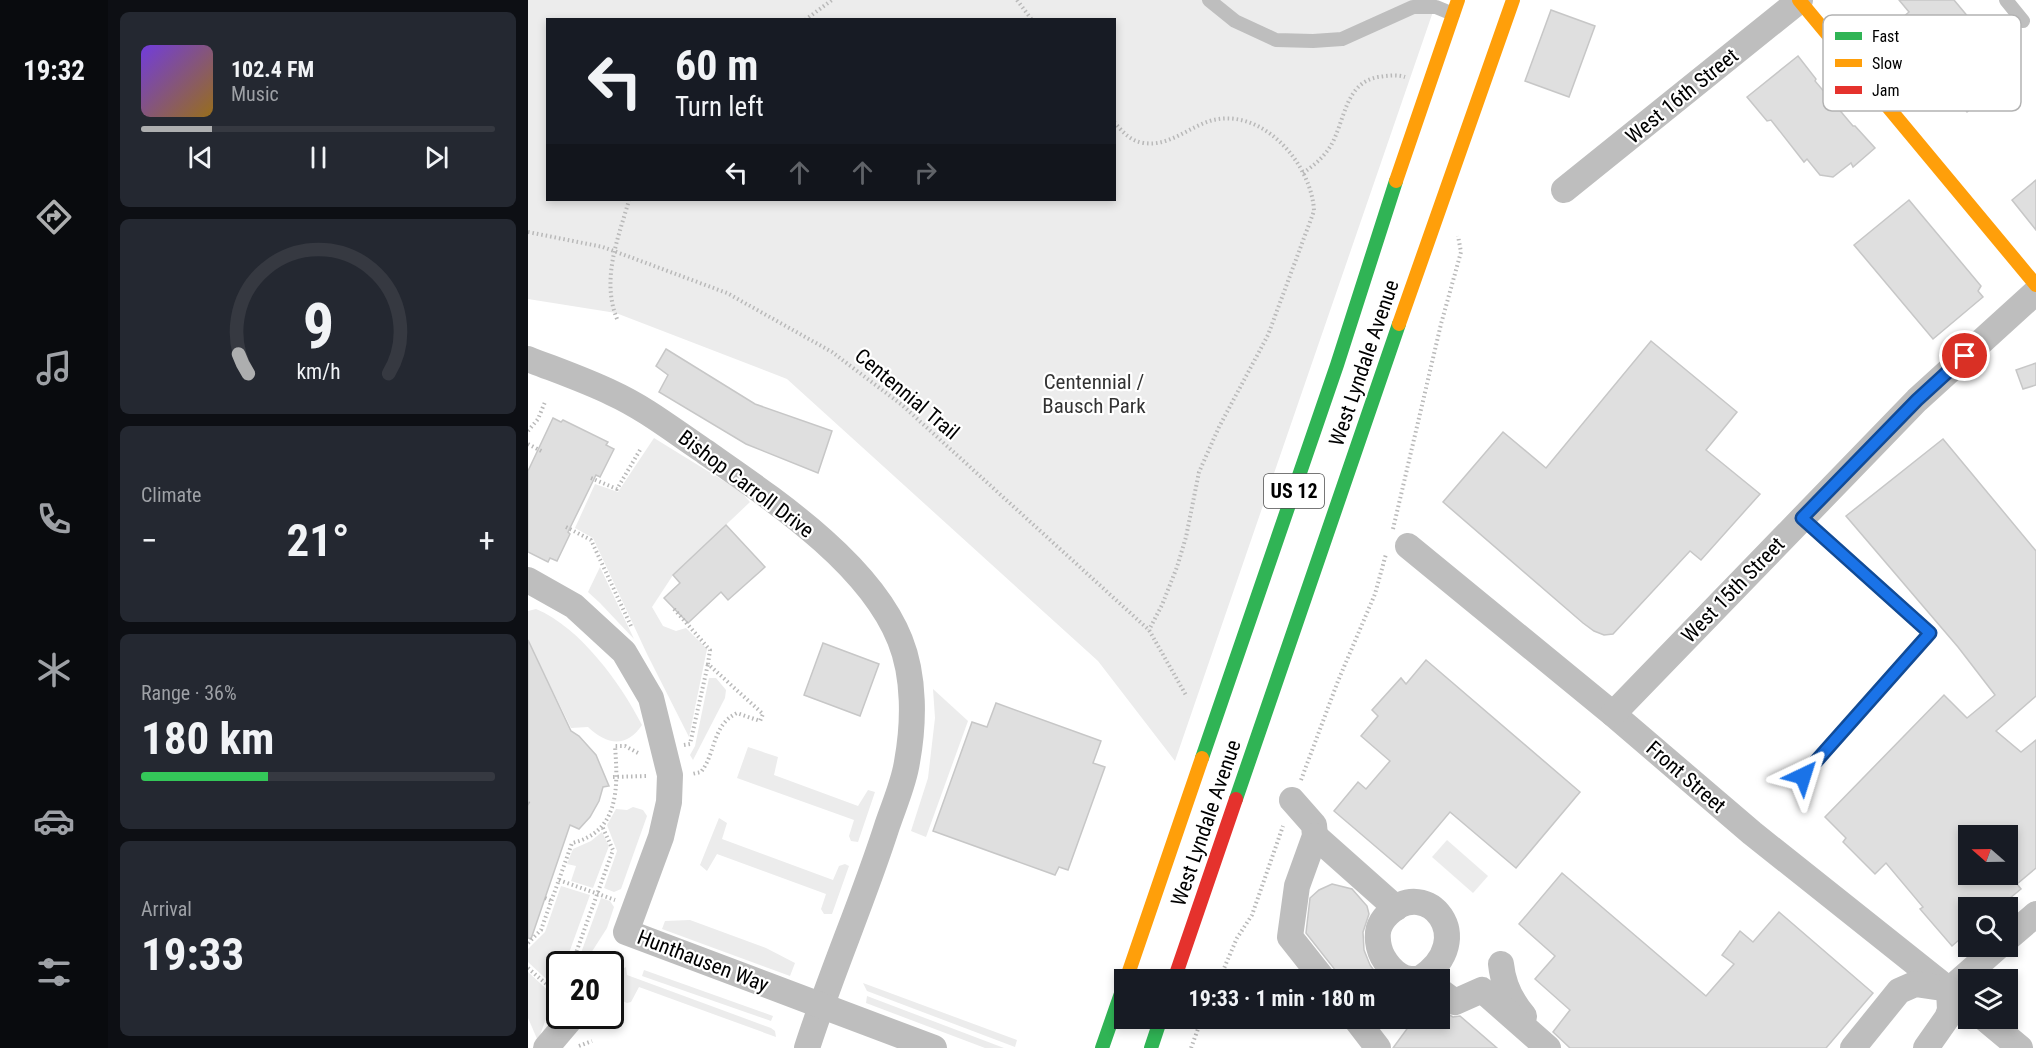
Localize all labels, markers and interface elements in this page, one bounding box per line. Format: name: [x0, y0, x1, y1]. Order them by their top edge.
legend: [1823, 15, 2021, 111]
text: Fast: [1872, 27, 1899, 46]
text: 60 m: [675, 41, 758, 90]
icon: left: [576, 42, 654, 120]
street label: West 16th Street: [1621, 43, 1743, 149]
text: Slow: [1872, 54, 1902, 73]
text: 19:32: [23, 55, 85, 87]
text: 102.4 FM: [231, 57, 314, 82]
text: Jam: [1872, 81, 1899, 100]
text: Music: [231, 82, 279, 106]
text: Turn left: [675, 91, 764, 123]
icon: previous: [184, 141, 217, 174]
icon: pause: [302, 141, 335, 174]
icon: next: [420, 141, 453, 174]
icon: left: [720, 156, 753, 189]
icon: ahead: [783, 156, 816, 189]
icon: ahead: [846, 156, 879, 189]
icon: right: [909, 156, 942, 189]
icon: directions: [33, 196, 75, 238]
street label: West Lyndale Avenue: [1324, 277, 1404, 449]
text: 9: [302, 290, 334, 363]
pin: [1939, 330, 1990, 381]
icon: arrive: [1948, 339, 1981, 372]
street label: Centennial Trail: [850, 344, 964, 444]
icon: music: [33, 347, 75, 389]
text: km/h: [296, 359, 340, 384]
park label: Centennial / Bausch Park: [1042, 370, 1146, 418]
street label: Bishop Carroll Drive: [674, 425, 819, 543]
road number: US 12: [1264, 474, 1324, 508]
text: Climate: [141, 483, 201, 507]
icon: phone: [33, 498, 75, 540]
text: 21°: [287, 514, 350, 567]
text: −: [141, 521, 158, 560]
text: +: [479, 521, 495, 560]
street label: West 15th Street: [1677, 532, 1789, 648]
icon: climate: [33, 649, 75, 691]
text: Range · 36%: [141, 681, 237, 705]
text: 180 km: [141, 712, 274, 765]
street label: Front Street: [1642, 736, 1730, 818]
street label: West Lyndale Avenue: [1166, 737, 1246, 909]
position arrow: [1771, 744, 1835, 808]
icon: car: [33, 800, 75, 842]
north arrow: [1958, 825, 2018, 885]
map controls: [1958, 825, 2018, 1029]
text: Arrival: [141, 897, 192, 921]
button: search: [1958, 897, 2018, 957]
street label: Hunthausen Way: [634, 925, 772, 997]
text: 19:33: [141, 928, 244, 981]
icon: filters: [33, 951, 75, 993]
speed limit sign: 20: [546, 951, 624, 1029]
button: layers: [1958, 969, 2018, 1029]
text: 19:33 · 1 min · 180 m: [1189, 986, 1375, 1011]

